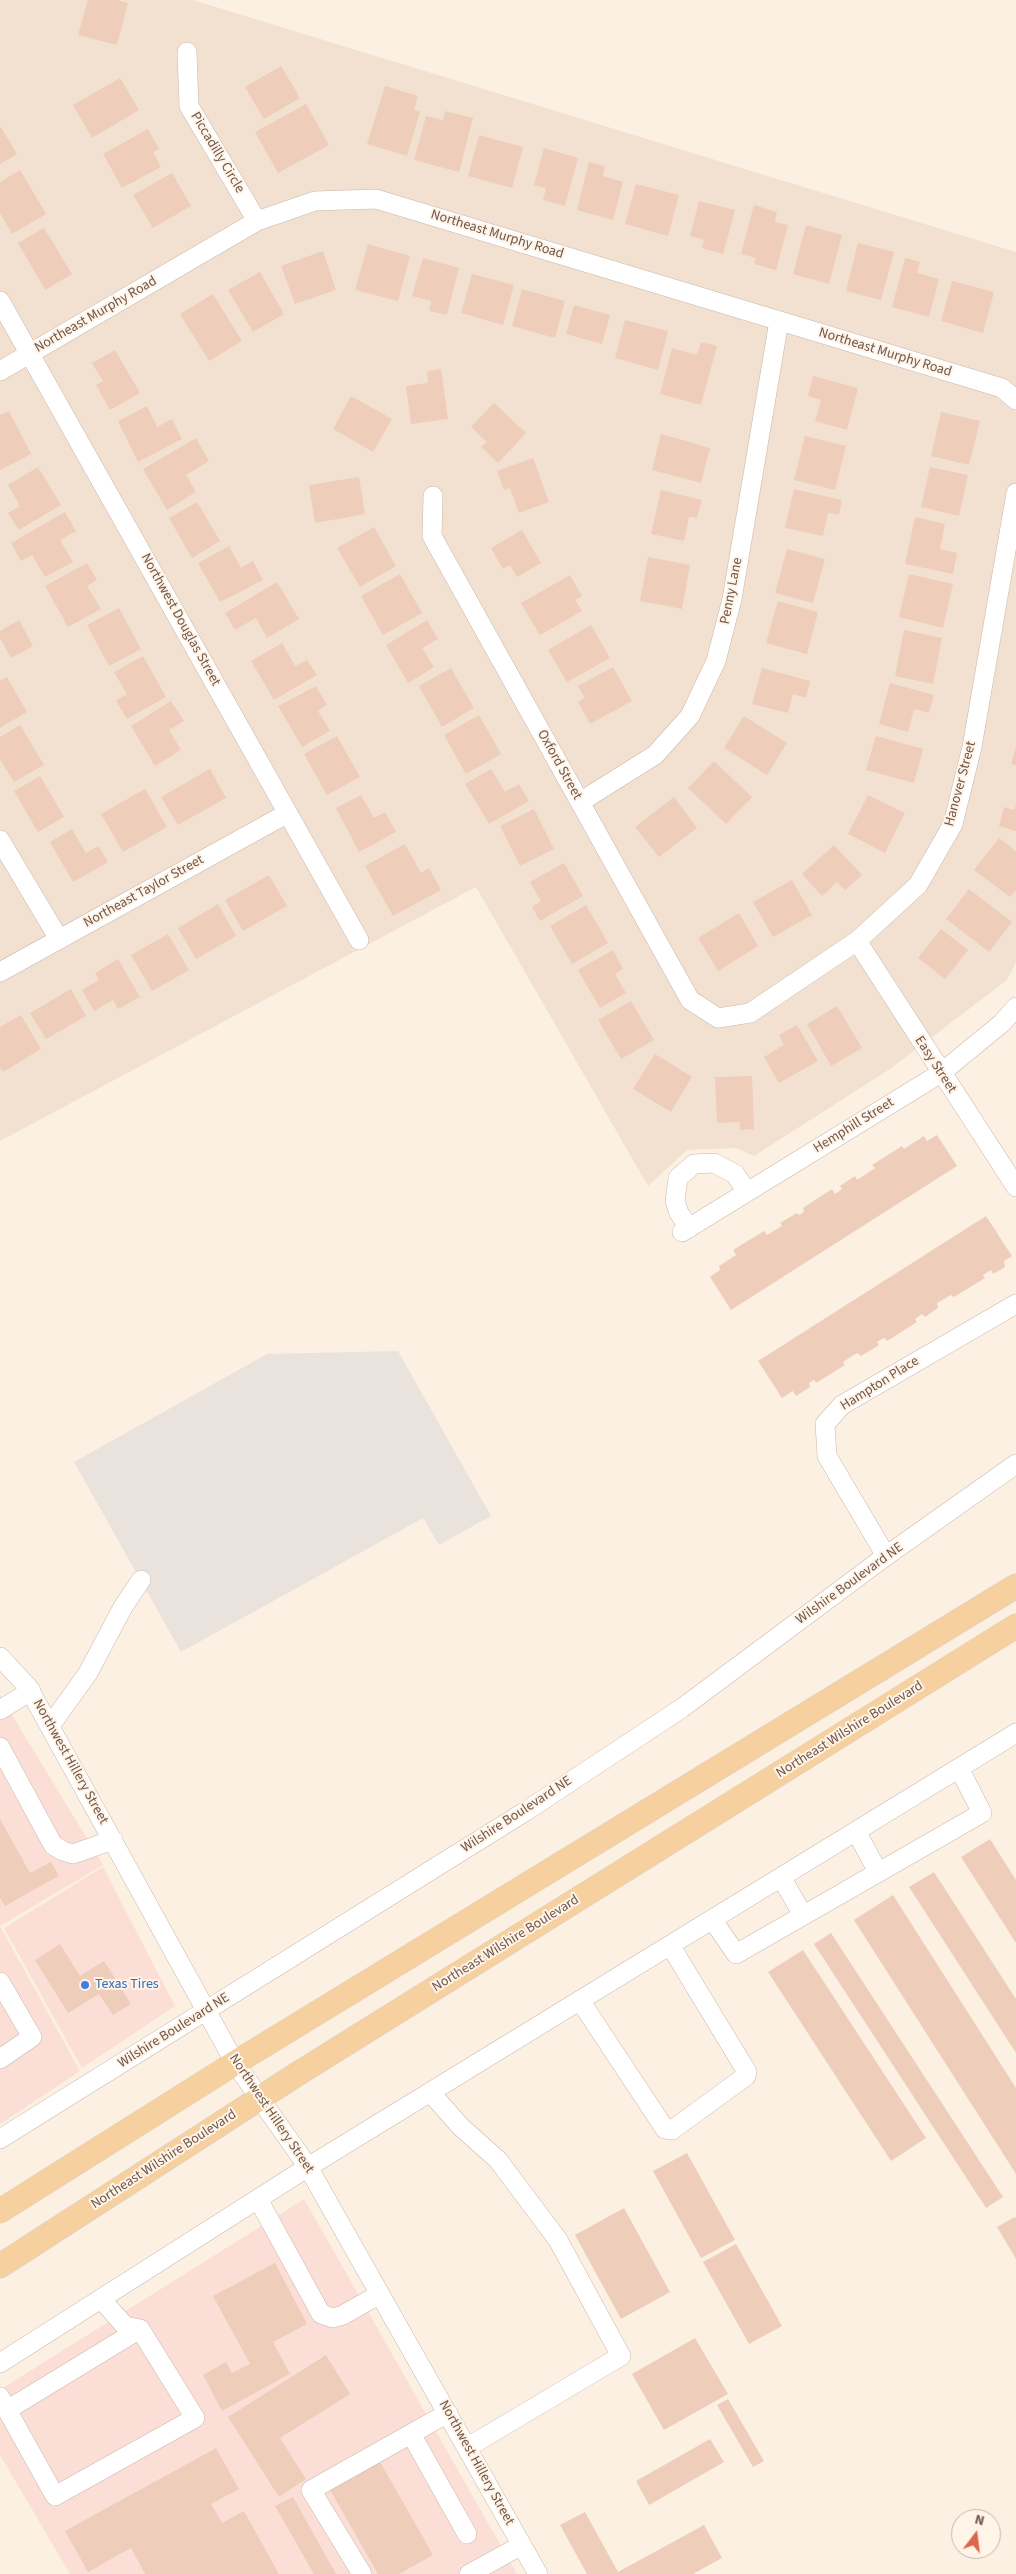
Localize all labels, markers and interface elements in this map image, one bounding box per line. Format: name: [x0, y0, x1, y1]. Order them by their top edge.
street label: Piccadilly Circle: [186, 109, 248, 197]
street label: Northeast Murphy Road: [428, 207, 566, 263]
street label: Northeast Murphy Road: [32, 273, 160, 357]
street label: Northeast Murphy Road: [816, 325, 954, 381]
street label: Northwest Douglas Street: [136, 551, 224, 689]
street label: Penny Lane: [717, 556, 747, 626]
street label: Oxford Street: [533, 727, 585, 803]
street label: Hanover Street: [942, 740, 980, 828]
street label: Northeast Taylor Street: [81, 852, 207, 932]
street label: Easy Street: [910, 1033, 960, 1097]
street label: Hemphill Street: [811, 1095, 897, 1157]
street label: Hampton Place: [838, 1353, 922, 1415]
street label: Wilshire Boulevard NE: [793, 1539, 907, 1629]
street label: Northeast Wilshire Boulevard: [773, 1678, 927, 1782]
street label: Northwest Hillery Street: [29, 1697, 111, 1827]
street label: Wilshire Boulevard NE: [459, 1773, 575, 1857]
street label: Northeast Wilshire Boulevard: [429, 1892, 583, 1996]
place label: Texas Tires: [95, 1977, 159, 1993]
marker: Texas Tires: [79, 1979, 91, 1991]
street label: Wilshire Boulevard NE: [115, 1990, 233, 2072]
street label: Northwest Hillery Street: [225, 2051, 317, 2177]
street label: Northeast Wilshire Boulevard: [88, 2107, 240, 2213]
street label: Northwest Hillery Street: [435, 2398, 517, 2528]
north arrow: [951, 2509, 1001, 2559]
text: N: [973, 2510, 987, 2531]

